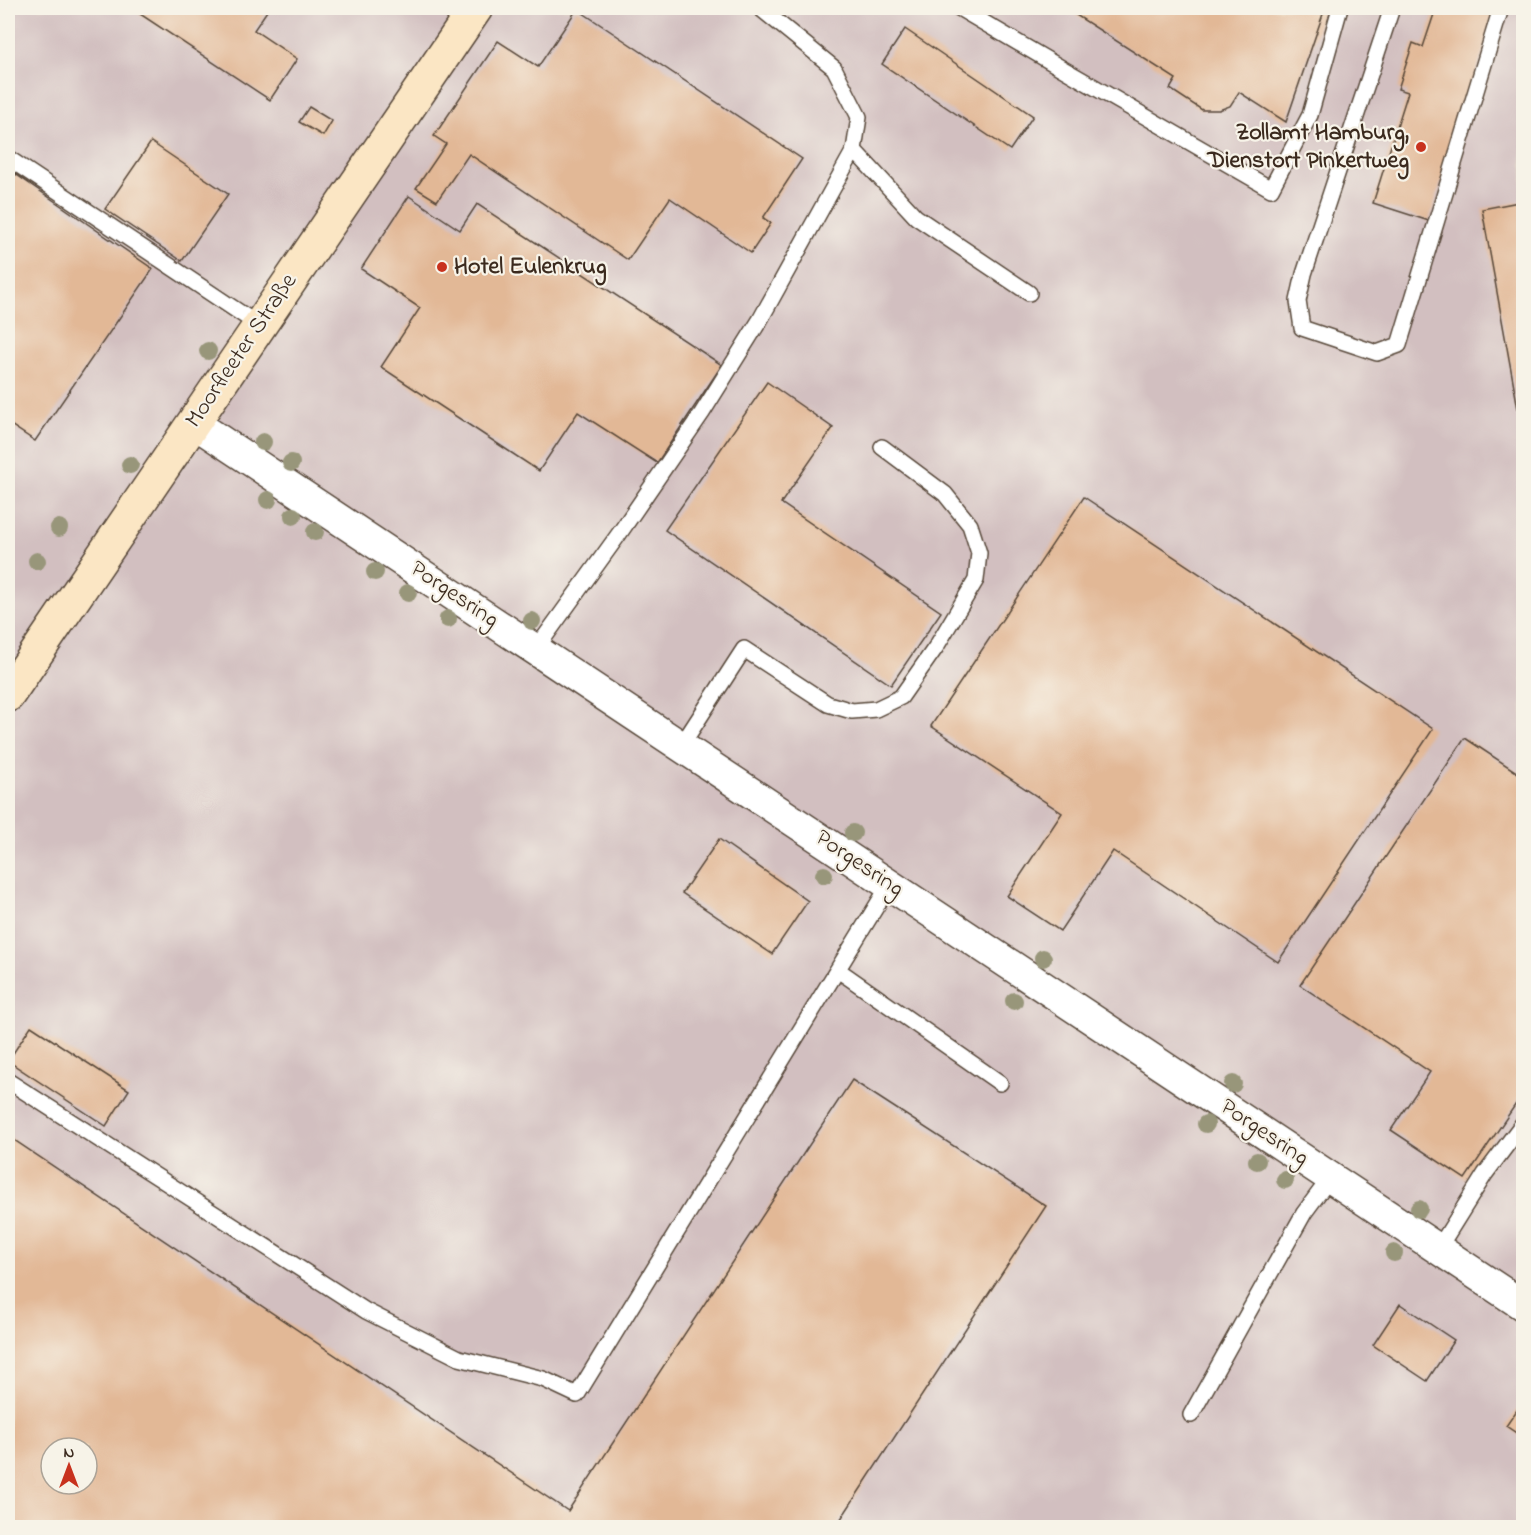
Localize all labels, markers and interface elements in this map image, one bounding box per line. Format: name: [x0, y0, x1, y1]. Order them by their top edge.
place label: Zollamt Hamburg, Dienstort Pinkertweg: [1207, 116, 1409, 180]
marker: Zollamt Hamburg, Dienstort Pinkertweg: [1414, 140, 1428, 154]
place label: Hotel Eulenkrug: [454, 250, 607, 286]
marker: Hotel Eulenkrug: [435, 260, 449, 274]
street label: Moorfleeter Straße: [177, 266, 307, 435]
street label: Porgesring: [403, 552, 505, 638]
street label: Porgesring: [808, 821, 910, 907]
street label: Porgesring: [1213, 1090, 1315, 1176]
north arrow: [39, 1436, 99, 1496]
text: N: [64, 1441, 75, 1465]

